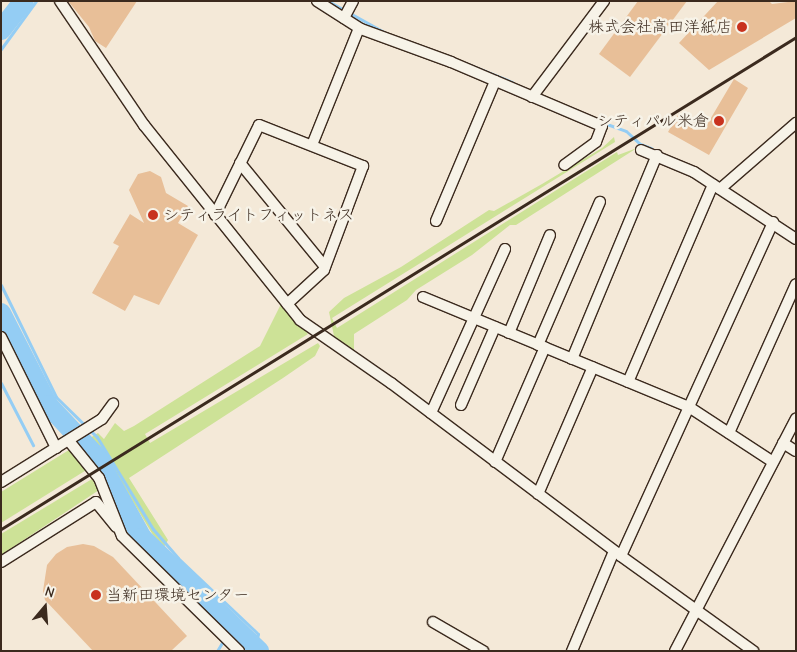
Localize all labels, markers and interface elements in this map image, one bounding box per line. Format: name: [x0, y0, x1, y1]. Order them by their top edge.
place label: 株式会社高田洋紙店: [588, 17, 732, 37]
marker: 株式会社高田洋紙店: [736, 21, 748, 33]
place label: シティパル米倉: [597, 111, 709, 131]
marker: シティパル米倉: [713, 115, 725, 127]
place label: シティライトフィットネス: [163, 205, 355, 225]
marker: シティライトフィットネス: [147, 209, 159, 221]
north arrow: [20, 582, 70, 632]
text: N: [43, 583, 57, 602]
place label: 当新田環境センター: [106, 585, 250, 605]
marker: 当新田環境センター: [90, 589, 102, 601]

